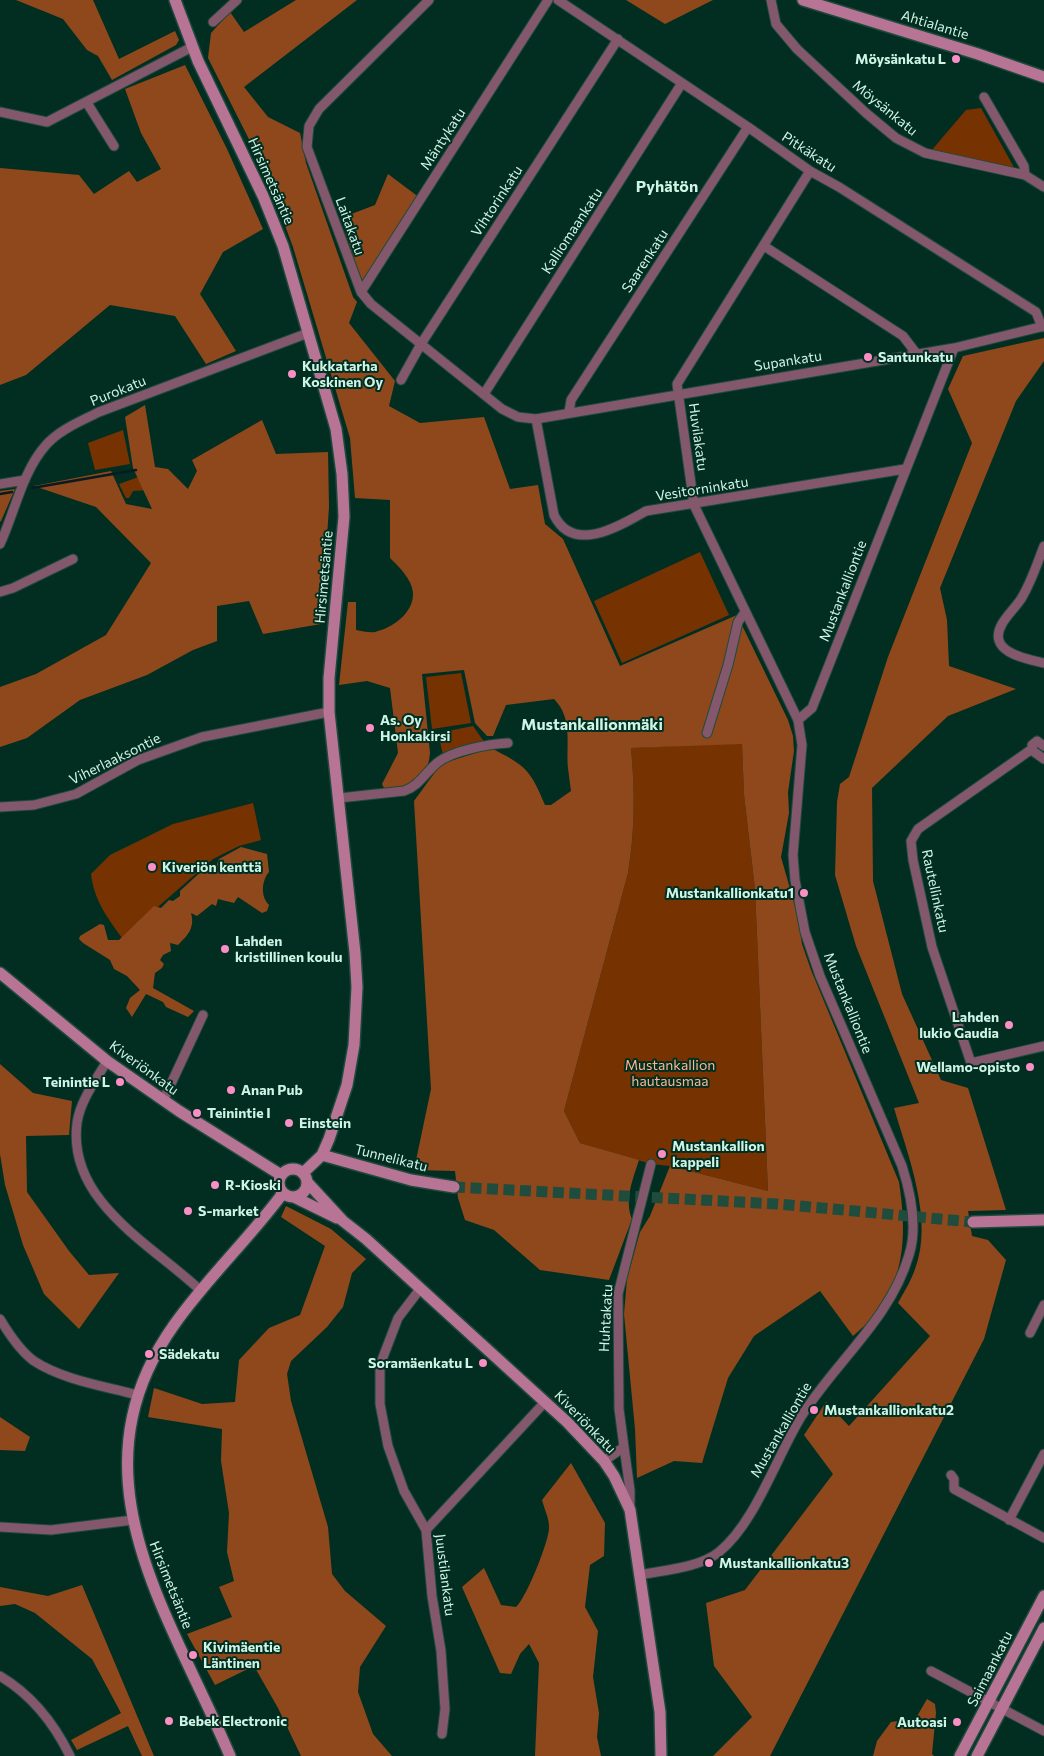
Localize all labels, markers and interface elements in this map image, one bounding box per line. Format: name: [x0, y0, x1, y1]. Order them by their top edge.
street label: Ahtialantie: [899, 7, 971, 43]
place label: Möysänkatu L: [855, 51, 946, 67]
marker: Möysänkatu L: [950, 53, 962, 65]
street label: Möysänkatu: [849, 77, 921, 139]
street label: Mäntykatu: [417, 105, 469, 173]
street label: Pitkäkatu: [779, 128, 839, 176]
street label: Hirsimetsäntie: [244, 135, 298, 227]
street label: Vihtorinkatu: [468, 162, 526, 240]
district label: Pyhätön: [636, 177, 698, 197]
street label: Kalliomaankatu: [538, 185, 606, 277]
street label: Laitakatu: [332, 195, 368, 257]
street label: Saarenkatu: [618, 226, 672, 296]
street label: Supankatu: [753, 347, 823, 375]
place label: Santunkatu: [878, 349, 953, 365]
marker: Santunkatu: [862, 351, 874, 363]
place label: Kukkatarha Koskinen Oy: [302, 358, 383, 391]
marker: Kukkatarha Koskinen Oy: [286, 368, 298, 380]
street label: Purokatu: [88, 372, 148, 410]
street label: Huvilakatu: [685, 402, 711, 472]
street label: Vesitorninkatu: [654, 473, 750, 505]
street label: Hirsimetsäntie: [312, 530, 336, 624]
street label: Mustankalliontie: [816, 538, 870, 644]
place label: As. Oy Honkakirsi: [380, 712, 450, 744]
district label: Mustankallionmäki: [521, 715, 663, 735]
marker: As. Oy Honkakirsi: [364, 722, 376, 734]
street label: Viherlaaksontie: [67, 730, 163, 788]
street label: Rautellinkatu: [918, 848, 952, 934]
place label: Kiveriön kenttä: [162, 859, 261, 875]
marker: Kiveriön kenttä: [146, 861, 158, 873]
place label: Mustankallionkatu1: [666, 885, 794, 901]
marker: Mustankallionkatu1: [798, 887, 810, 899]
place label: Lahden kristillinen koulu: [235, 933, 343, 966]
marker: Lahden kristillinen koulu: [219, 943, 231, 955]
street label: Mustankalliontie: [820, 950, 876, 1056]
place label: Lahden lukio Gaudia: [919, 1009, 999, 1042]
marker: Lahden lukio Gaudia: [1003, 1019, 1015, 1031]
street label: Kiveriönkatu: [106, 1037, 182, 1099]
park label: Mustankallion hautausmaa: [625, 1057, 715, 1090]
place label: Wellamo-opisto: [916, 1059, 1020, 1075]
marker: Wellamo-opisto: [1024, 1061, 1036, 1073]
place label: Teinintie L: [43, 1074, 110, 1090]
marker: Teinintie L: [114, 1076, 126, 1088]
place label: Anan Pub: [241, 1082, 303, 1098]
marker: Anan Pub: [225, 1084, 237, 1096]
place label: Teinintie I: [207, 1105, 271, 1121]
marker: Teinintie I: [191, 1107, 203, 1119]
place label: Einstein: [299, 1115, 351, 1131]
marker: Einstein: [283, 1117, 295, 1129]
place label: Mustankallion kappeli: [672, 1138, 765, 1170]
street label: Tunnelikatu: [353, 1141, 429, 1175]
marker: Mustankallion kappeli: [656, 1148, 668, 1160]
place label: R-Kioski: [225, 1177, 281, 1193]
marker: R-Kioski: [209, 1179, 221, 1191]
place label: S-market: [198, 1203, 259, 1219]
marker: S-market: [182, 1205, 194, 1217]
street label: Huhtakatu: [596, 1284, 616, 1352]
place label: Sädekatu: [159, 1346, 220, 1362]
marker: Sädekatu: [143, 1348, 155, 1360]
place label: Soramäenkatu L: [368, 1355, 473, 1371]
marker: Soramäenkatu L: [477, 1357, 489, 1369]
street label: Mustankalliontie: [747, 1379, 815, 1481]
street label: Kiveriönkatu: [551, 1387, 619, 1457]
place label: Mustankallionkatu2: [824, 1402, 954, 1418]
marker: Mustankallionkatu2: [808, 1404, 820, 1416]
street label: Juustilankatu: [432, 1533, 458, 1617]
street label: Hirsimetsäntie: [146, 1539, 196, 1631]
place label: Mustankallionkatu3: [719, 1555, 849, 1571]
marker: Mustankallionkatu3: [703, 1557, 715, 1569]
street label: Saimaankatu: [964, 1628, 1016, 1710]
place label: Kivimäentie Läntinen: [203, 1639, 280, 1671]
marker: Kivimäentie Läntinen: [187, 1649, 199, 1661]
place label: Bebek Electronic: [179, 1713, 287, 1729]
place label: Autoasi: [897, 1714, 947, 1730]
marker: Bebek Electronic: [163, 1715, 175, 1727]
marker: Autoasi: [951, 1716, 963, 1728]

